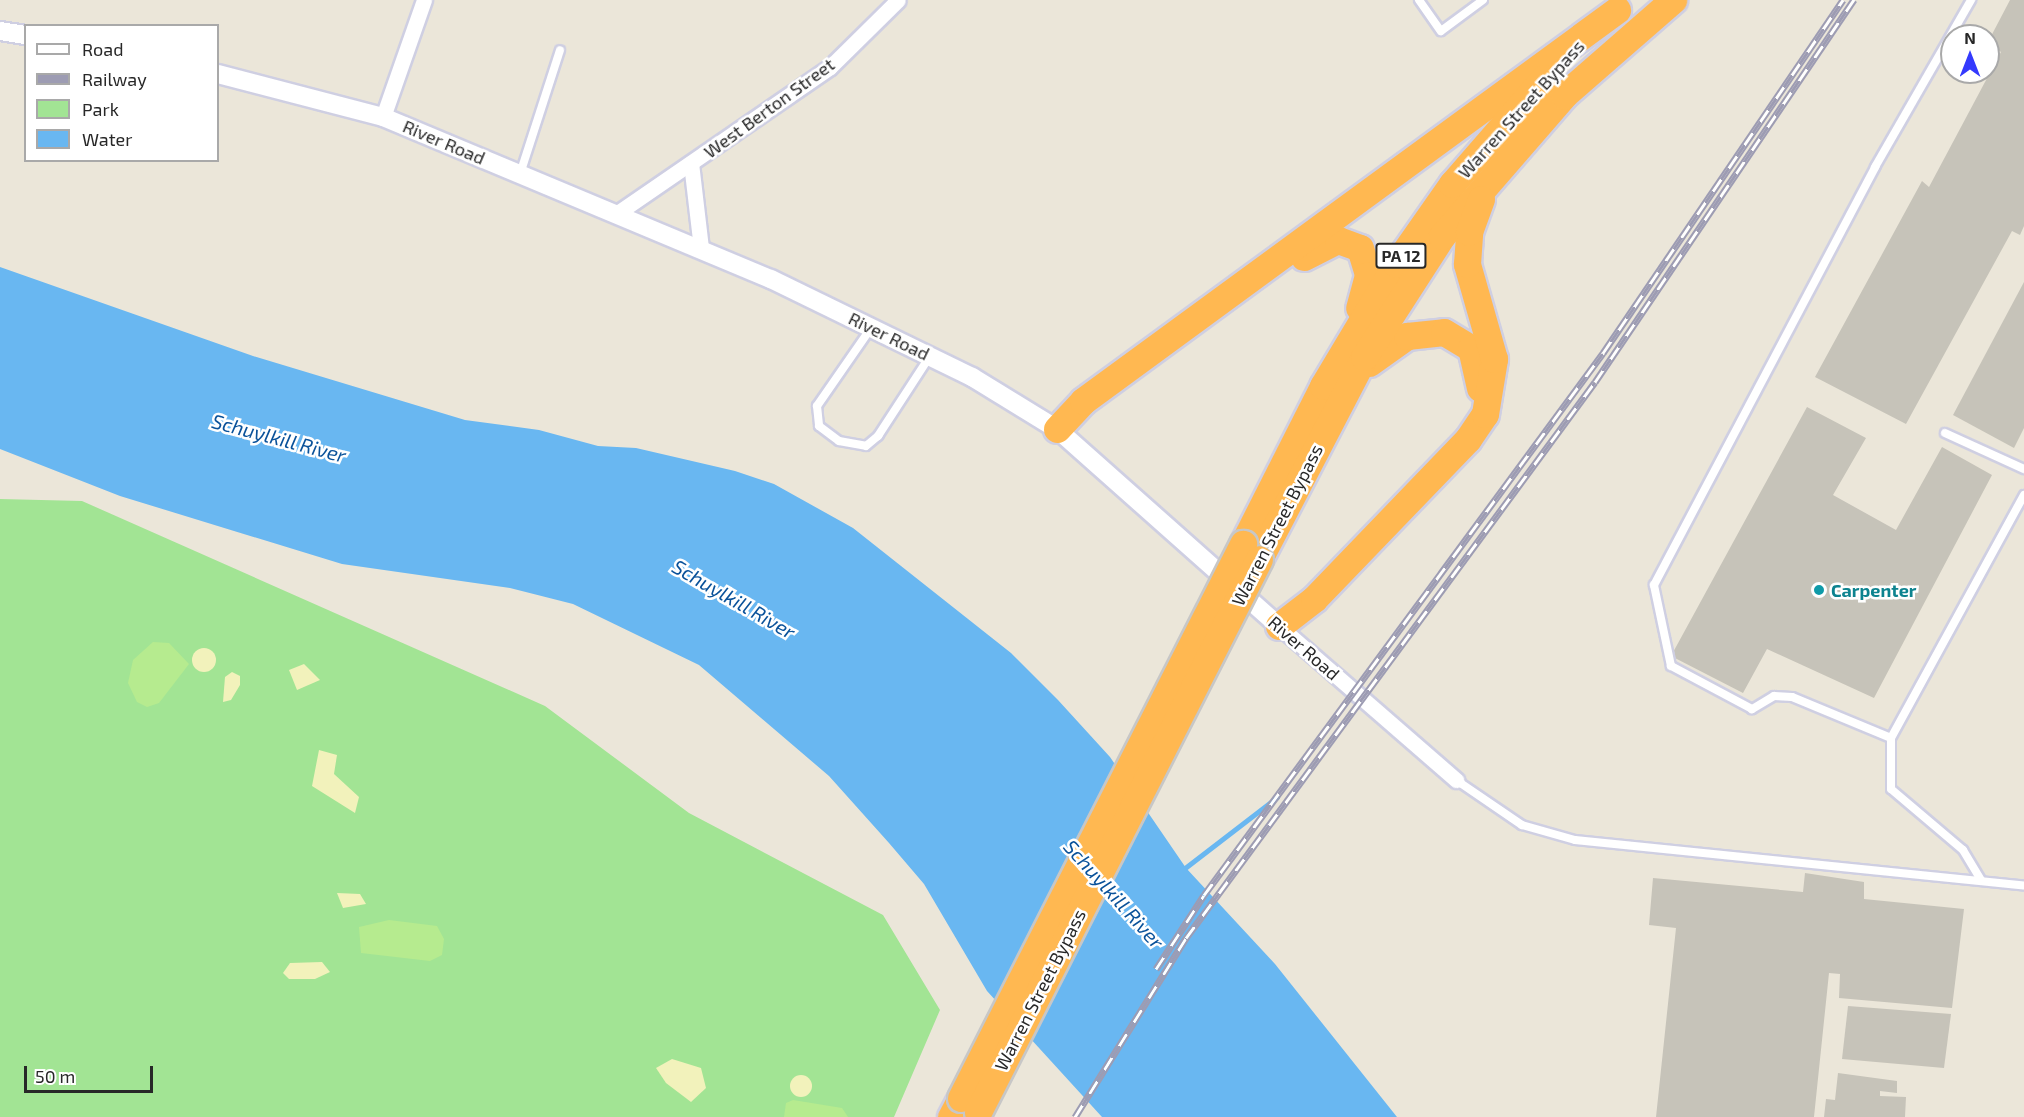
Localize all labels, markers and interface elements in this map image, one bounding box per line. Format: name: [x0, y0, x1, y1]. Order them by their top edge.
legend: [24, 24, 219, 162]
north arrow: [1940, 24, 2000, 84]
text: N: [1964, 28, 1976, 47]
street label: Warren Street Bypass: [1453, 35, 1589, 183]
text: Road: [82, 38, 123, 60]
street label: West Berton Street: [700, 53, 838, 163]
text: Railway: [82, 68, 147, 90]
text: Park: [82, 98, 119, 120]
street label: River Road: [400, 115, 488, 169]
text: Water: [82, 128, 132, 150]
road number: PA 12: [1374, 243, 1428, 269]
street label: River Road: [845, 307, 933, 365]
water label: Schuylkill River: [209, 408, 349, 468]
street label: Warren Street Bypass: [1227, 441, 1327, 609]
water label: Schuylkill River: [668, 554, 800, 644]
place label: Carpenter: [1831, 579, 1917, 601]
marker: Carpenter: [1812, 583, 1826, 597]
street label: River Road: [1264, 611, 1344, 685]
water label: Schuylkill River: [1059, 834, 1169, 954]
street label: Warren Street Bypass: [990, 906, 1090, 1074]
scale bar: [27, 1054, 156, 1092]
text: 50 m: [35, 1065, 75, 1087]

